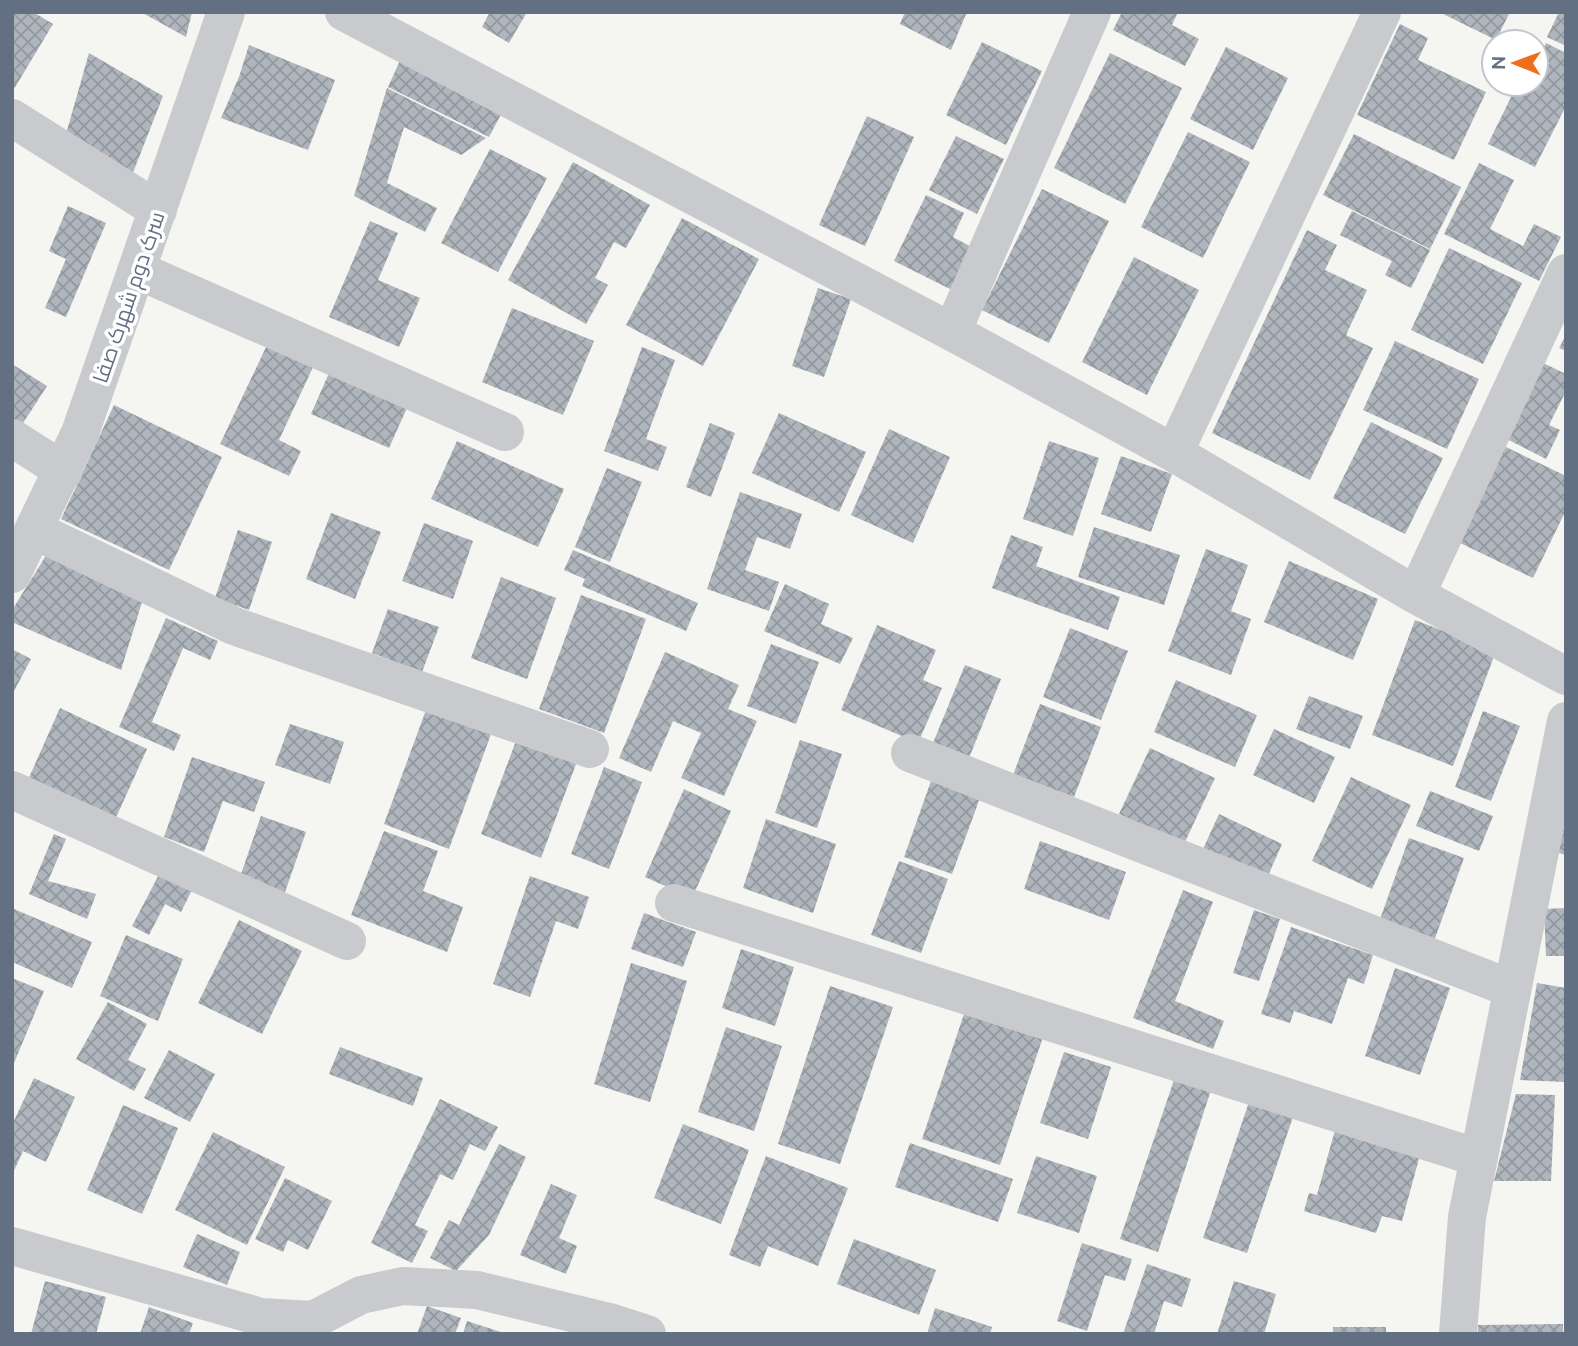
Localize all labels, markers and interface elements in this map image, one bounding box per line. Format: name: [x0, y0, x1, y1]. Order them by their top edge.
north arrow: [1480, 28, 1550, 98]
text: N: [1487, 55, 1509, 70]
street label: سرک دوم شهرک صفا: [87, 208, 171, 387]

